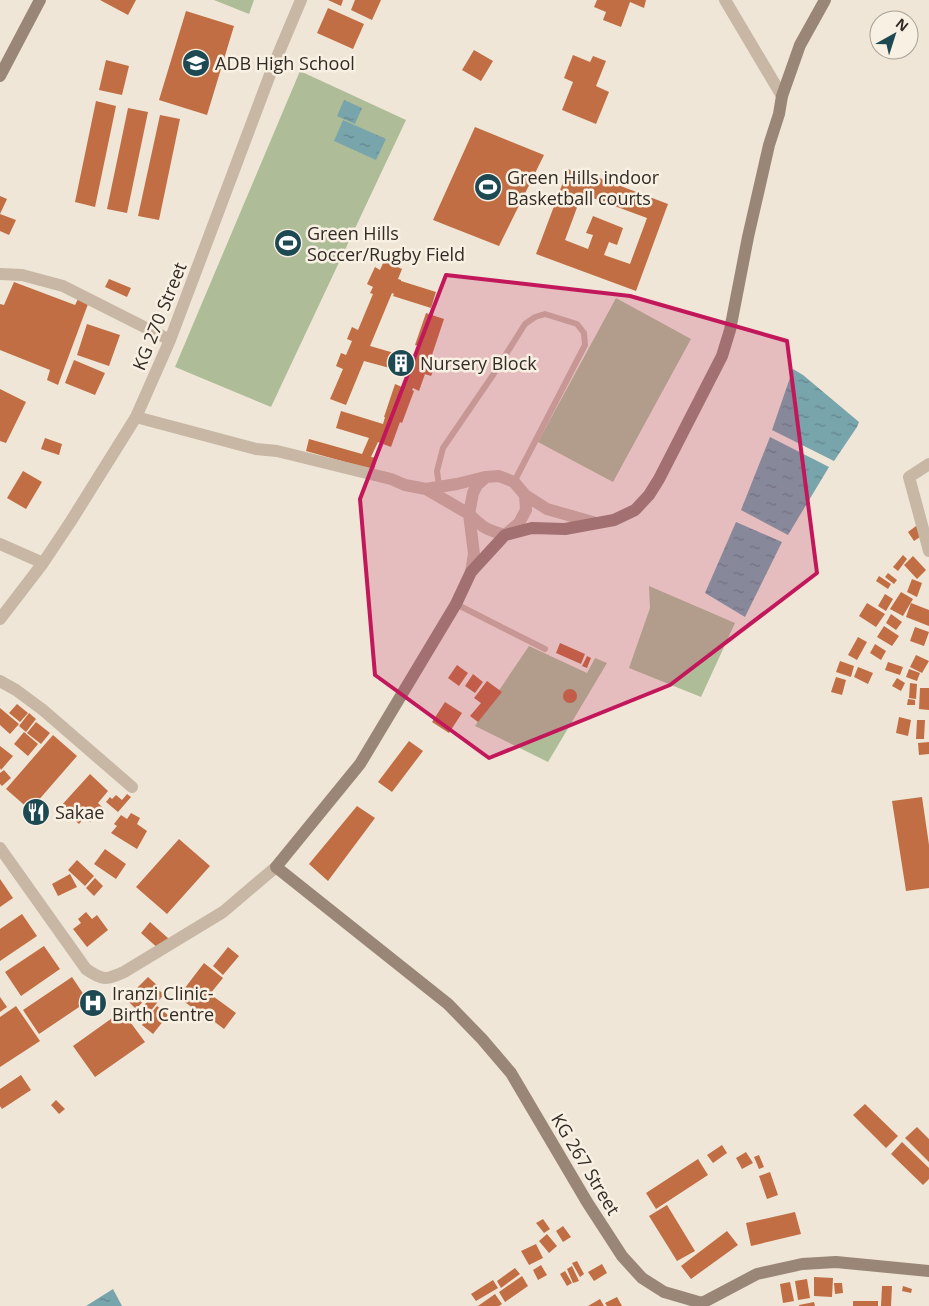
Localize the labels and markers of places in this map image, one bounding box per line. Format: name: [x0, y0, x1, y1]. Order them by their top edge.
school or university icon: ADB High School: [181, 48, 211, 78]
place label: ADB High School: [215, 51, 355, 75]
place label: Green Hills indoor Basketball courts: [507, 165, 660, 210]
sports icon: Green Hills indoor Basketball courts: [473, 172, 503, 202]
place label: Green Hills Soccer/Rugby Field: [307, 221, 465, 266]
sports icon: Green Hills Soccer/Rugby Field: [273, 228, 303, 258]
building icon: Nursery Block: [386, 348, 416, 378]
place label: Nursery Block: [420, 351, 537, 375]
restaurant icon: Sakae: [21, 797, 51, 827]
place label: Sakae: [55, 800, 104, 824]
place label: Iranzi Clinic- Birth Centre: [112, 981, 214, 1026]
hospital icon: Iranzi Clinic- Birth Centre: [78, 988, 108, 1018]

